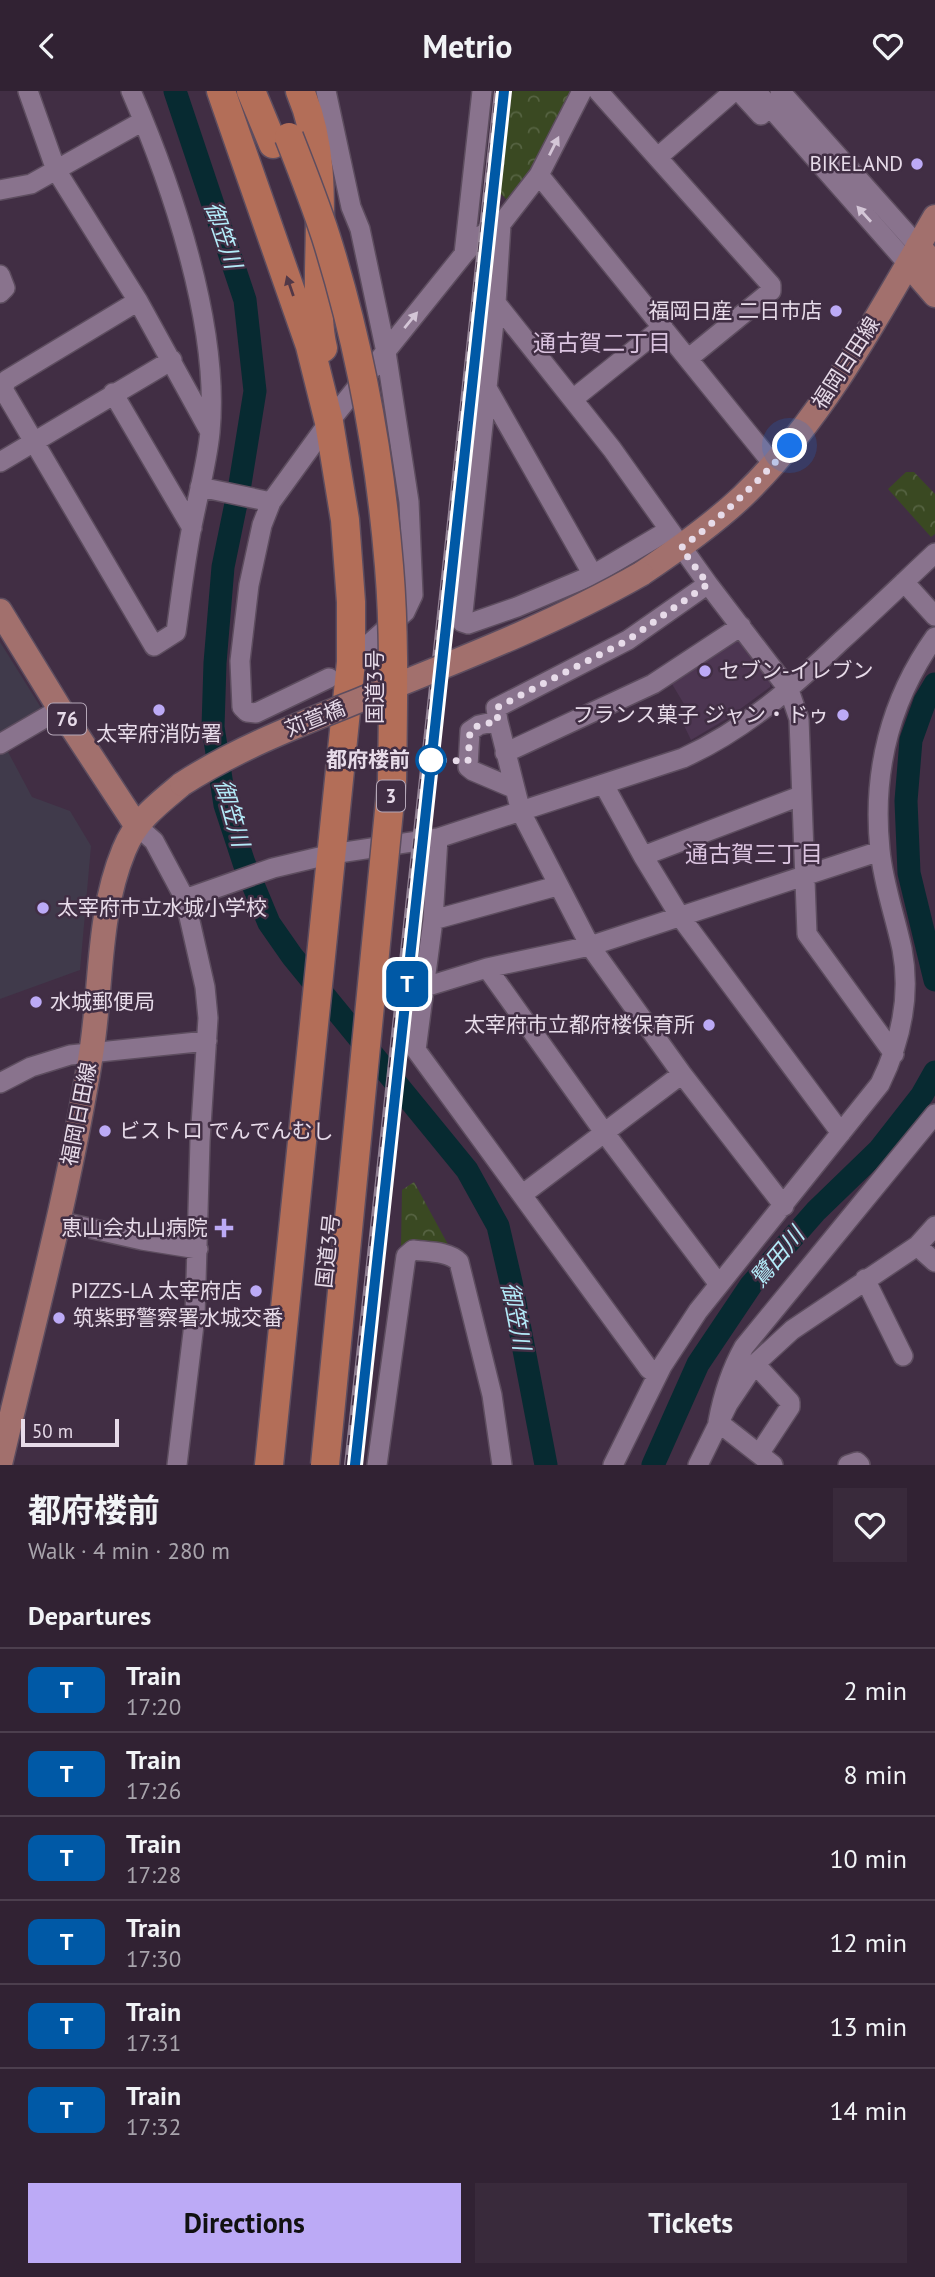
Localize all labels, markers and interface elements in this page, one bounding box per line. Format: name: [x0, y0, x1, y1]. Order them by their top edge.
text: Metrio: [422, 25, 513, 67]
icon: back: [28, 27, 66, 65]
icon: heart: [869, 27, 907, 65]
one-way arrow: [548, 136, 560, 156]
place label: BIKELAND: [809, 150, 903, 177]
marker: BIKELAND: [909, 156, 925, 172]
water label: 御笠川: [199, 197, 249, 275]
one-way arrow: [856, 205, 872, 223]
one-way arrow: [284, 275, 295, 296]
place label: 福岡日産 二日市店: [648, 297, 822, 324]
marker: 福岡日産 二日市店: [828, 303, 844, 319]
one-way arrow: [404, 311, 419, 329]
street label: 福岡日田線: [806, 311, 885, 414]
district label: 通古賀二丁目: [533, 328, 671, 357]
your location: [772, 428, 807, 463]
street label: 国道3号: [361, 650, 388, 724]
place label: セブン-イレブン: [719, 657, 874, 684]
marker: セブン-イレブン: [697, 663, 713, 679]
street label: 苅萱橋: [281, 694, 349, 743]
place label: フランス菓子 ジャン・ドゥ: [573, 701, 829, 728]
marker: 太宰府消防署: [151, 702, 167, 718]
road number: 76: [48, 703, 86, 734]
marker: フランス菓子 ジャン・ドゥ: [835, 707, 851, 723]
place label: 太宰府消防署: [96, 720, 222, 747]
marker: 都府楼前: [416, 745, 446, 775]
place label: 都府楼前: [326, 746, 410, 773]
water label: 御笠川: [209, 776, 257, 853]
road number: 3: [377, 781, 405, 811]
district label: 通古賀三丁目: [685, 839, 823, 868]
place label: 太宰府市立水城小学校: [57, 894, 267, 921]
marker: 太宰府市立水城小学校: [35, 900, 51, 916]
line badge: T: [384, 961, 430, 1007]
text: T: [400, 968, 414, 999]
place label: 水城郵便局: [50, 988, 155, 1015]
marker: 水城郵便局: [28, 994, 44, 1010]
place label: 太宰府市立都府楼保育所: [464, 1011, 695, 1038]
marker: 太宰府市立都府楼保育所: [701, 1017, 717, 1033]
street label: 福岡日田線: [55, 1060, 102, 1168]
place label: ビストロ でんでんむし: [119, 1117, 334, 1144]
marker: ビストロ でんでんむし: [97, 1123, 113, 1139]
street label: 国道3号: [310, 1213, 345, 1289]
place label: 恵山会丸山病院: [61, 1214, 208, 1241]
marker: 恵山会丸山病院: [214, 1218, 234, 1238]
water label: 鷺田川: [743, 1219, 812, 1292]
place label: PIZZS-LA 太宰府店: [71, 1277, 242, 1304]
water label: 御笠川: [496, 1279, 538, 1355]
marker: PIZZS-LA 太宰府店: [248, 1283, 264, 1299]
place label: 筑紫野警察署水城交番: [73, 1304, 283, 1331]
marker: 筑紫野警察署水城交番: [51, 1310, 67, 1326]
scale bar: [21, 1416, 119, 1448]
text: 50 m: [32, 1419, 73, 1443]
text: 都府楼前: [28, 1488, 160, 1531]
button: heart: [833, 1488, 907, 1562]
text: Walk · 4 min · 280 m: [28, 1536, 230, 1565]
text: Departures: [28, 1599, 151, 1632]
text: Train: [126, 1659, 181, 1692]
text: T: [60, 1674, 73, 1705]
text: 2 min: [844, 1674, 907, 1707]
text: 17:20: [126, 1692, 181, 1721]
text: Train: [126, 1743, 181, 1776]
text: T: [60, 1758, 73, 1789]
text: 8 min: [844, 1758, 907, 1791]
text: 17:26: [126, 1776, 181, 1805]
text: Train: [126, 1827, 181, 1860]
text: T: [60, 1842, 73, 1873]
text: 10 min: [829, 1842, 907, 1875]
text: 17:28: [126, 1860, 181, 1889]
text: Train: [126, 1911, 181, 1944]
text: T: [60, 1926, 73, 1957]
text: 12 min: [829, 1926, 907, 1959]
text: 17:30: [126, 1944, 181, 1973]
text: Train: [126, 1995, 181, 2028]
text: T: [60, 2010, 73, 2041]
text: 13 min: [829, 2010, 907, 2043]
text: 17:31: [126, 2028, 181, 2057]
text: Train: [126, 2079, 181, 2112]
text: T: [60, 2094, 73, 2125]
text: 14 min: [829, 2094, 907, 2127]
text: 17:32: [126, 2112, 181, 2141]
button: Directions: [28, 2183, 461, 2263]
button: Tickets: [475, 2183, 907, 2263]

